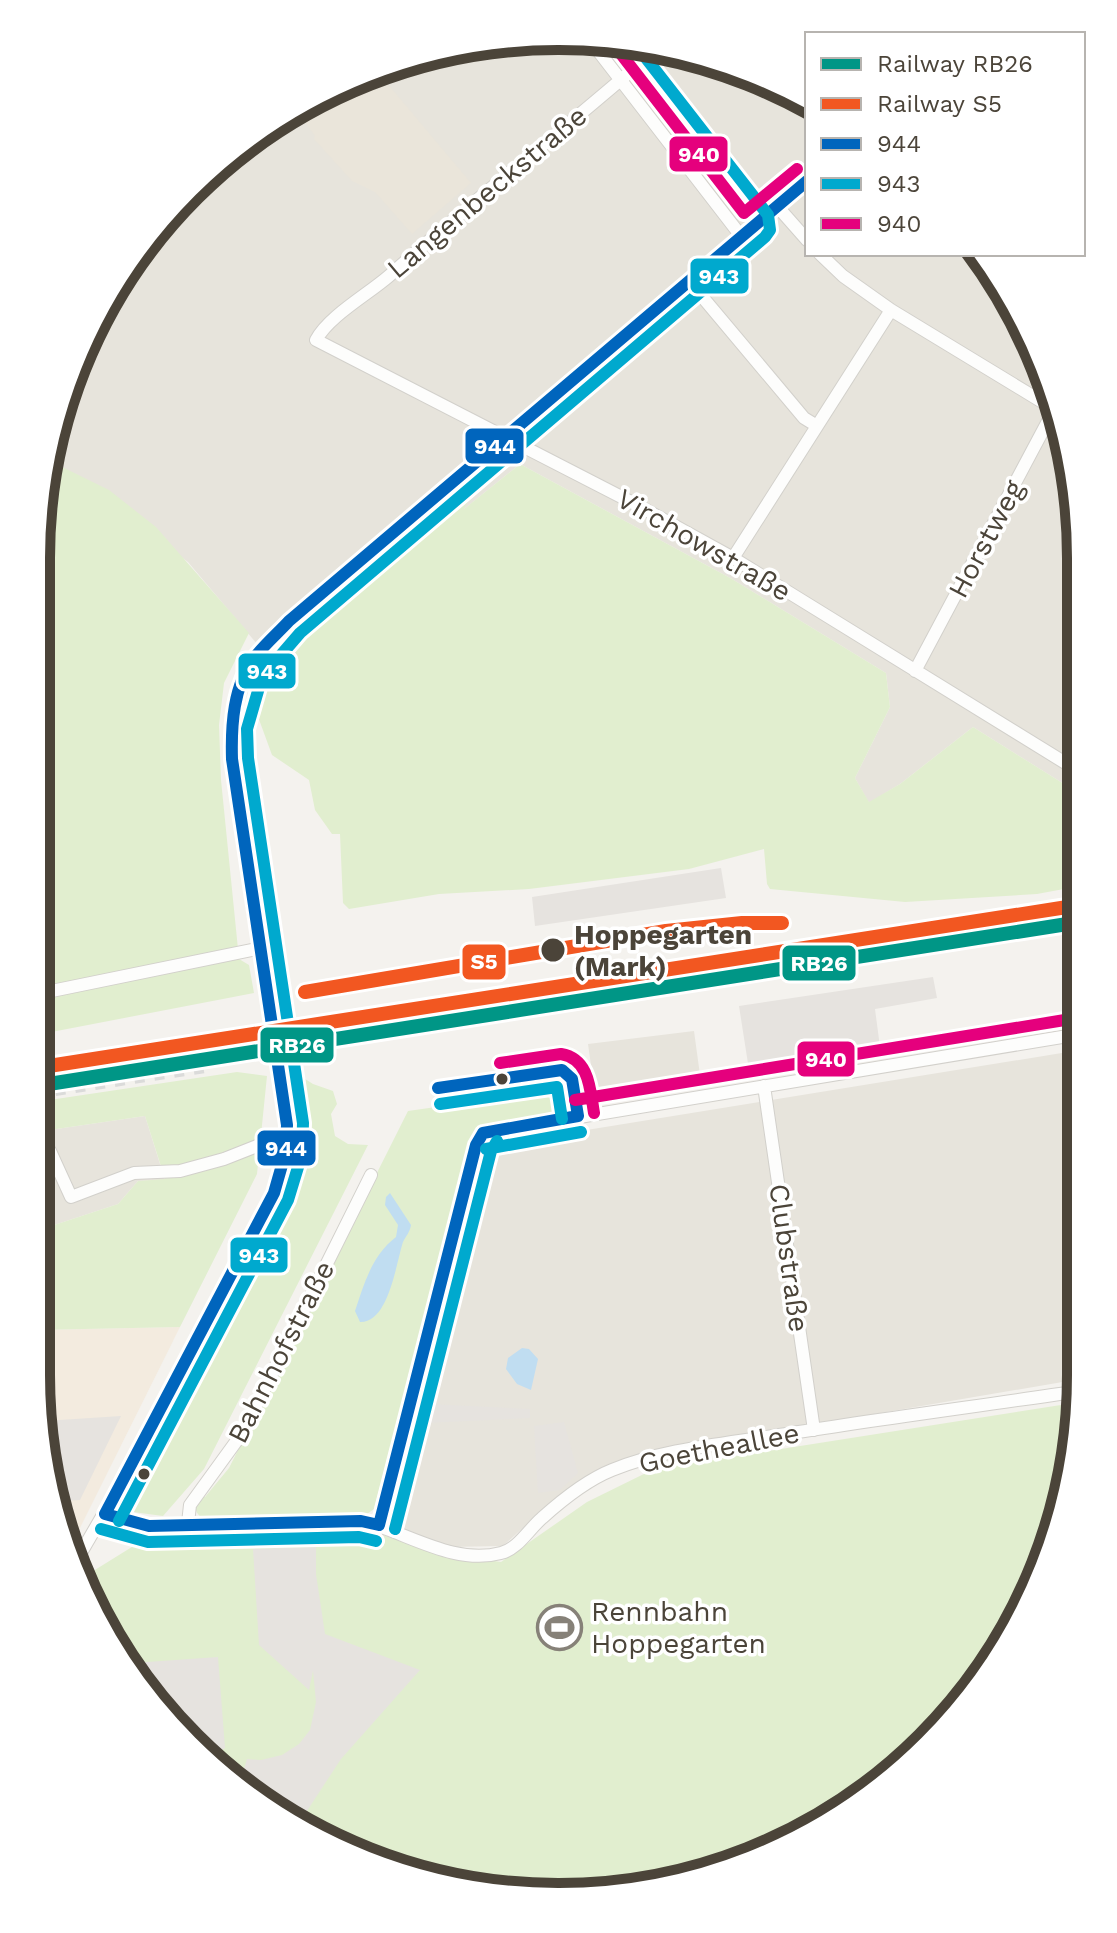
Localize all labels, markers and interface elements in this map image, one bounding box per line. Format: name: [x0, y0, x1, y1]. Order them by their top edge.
legend: [805, 32, 1085, 256]
text: Railway RB26: [877, 50, 1033, 78]
text: Railway S5: [877, 90, 1002, 118]
street label: Langenbeckstraße: [381, 99, 593, 285]
text: 944: [877, 130, 921, 158]
line badge: 940: [668, 135, 729, 173]
text: 940: [678, 142, 720, 167]
text: 943: [877, 170, 920, 198]
text: 940: [877, 210, 921, 238]
line badge: 943: [689, 257, 750, 295]
text: 943: [699, 264, 739, 289]
line badge: 944: [464, 427, 525, 465]
text: 944: [474, 434, 516, 459]
street label: Horstweg: [941, 474, 1031, 603]
street label: Virchowstraße: [611, 482, 797, 608]
line badge: 943: [237, 652, 297, 690]
text: 943: [247, 659, 287, 684]
place label: Hoppegarten (Mark): [574, 918, 752, 983]
marker: Hoppegarten (Mark): [539, 936, 567, 964]
line badge: S5: [461, 943, 507, 981]
line badge: RB26: [781, 944, 857, 982]
text: S5: [470, 949, 498, 974]
text: RB26: [791, 951, 847, 976]
line badge: RB26: [259, 1026, 335, 1064]
text: RB26: [269, 1033, 325, 1058]
line badge: 940: [796, 1040, 856, 1078]
text: 940: [805, 1047, 847, 1072]
unlabelled marker: [494, 1071, 510, 1087]
line badge: 944: [256, 1129, 317, 1167]
text: 944: [265, 1136, 307, 1161]
street label: Clubstraße: [762, 1182, 816, 1334]
line badge: 943: [229, 1236, 289, 1274]
text: 943: [239, 1243, 279, 1268]
street label: Bahnhofstraße: [221, 1255, 341, 1449]
street label: Goetheallee: [636, 1416, 802, 1480]
unlabelled marker: [136, 1466, 152, 1482]
place label: Rennbahn Hoppegarten: [591, 1595, 766, 1660]
sports icon: Rennbahn Hoppegarten: [536, 1603, 584, 1651]

